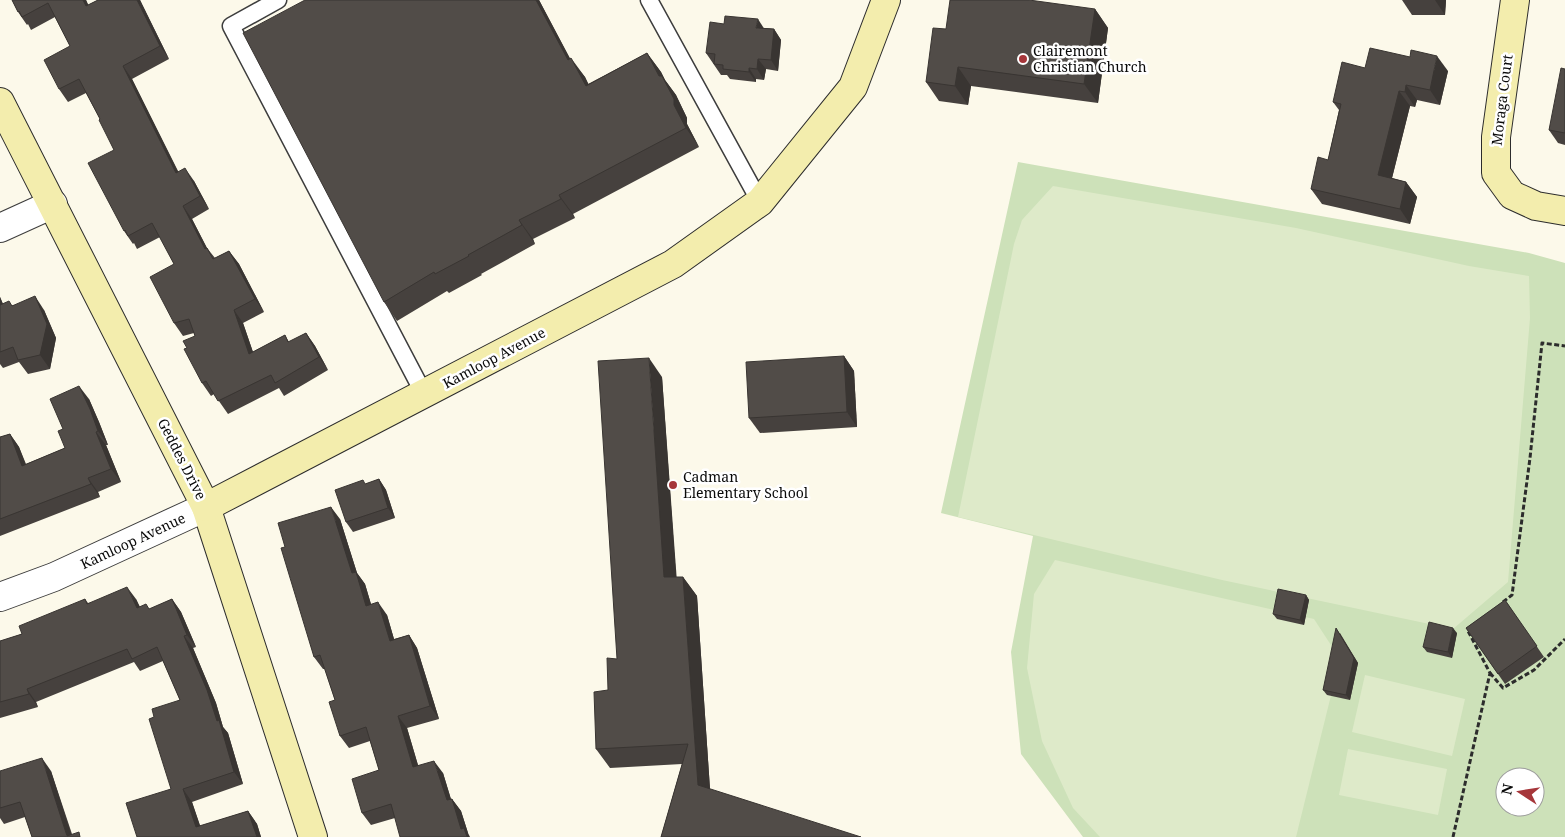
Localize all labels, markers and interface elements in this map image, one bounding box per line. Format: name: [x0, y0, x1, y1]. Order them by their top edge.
place label: Clairemont Christian Church: [1033, 41, 1147, 76]
marker: Clairemont Christian Church: [1017, 53, 1029, 65]
street label: Moraga Court: [1486, 53, 1517, 147]
street label: Kamloop Avenue: [439, 322, 548, 393]
street label: Geddes Drive: [154, 415, 211, 503]
place label: Cadman Elementary School: [683, 467, 809, 502]
marker: Cadman Elementary School: [667, 479, 679, 491]
street label: Kamloop Avenue: [77, 508, 188, 573]
north arrow: [1495, 767, 1545, 817]
text: N: [1496, 782, 1517, 797]

